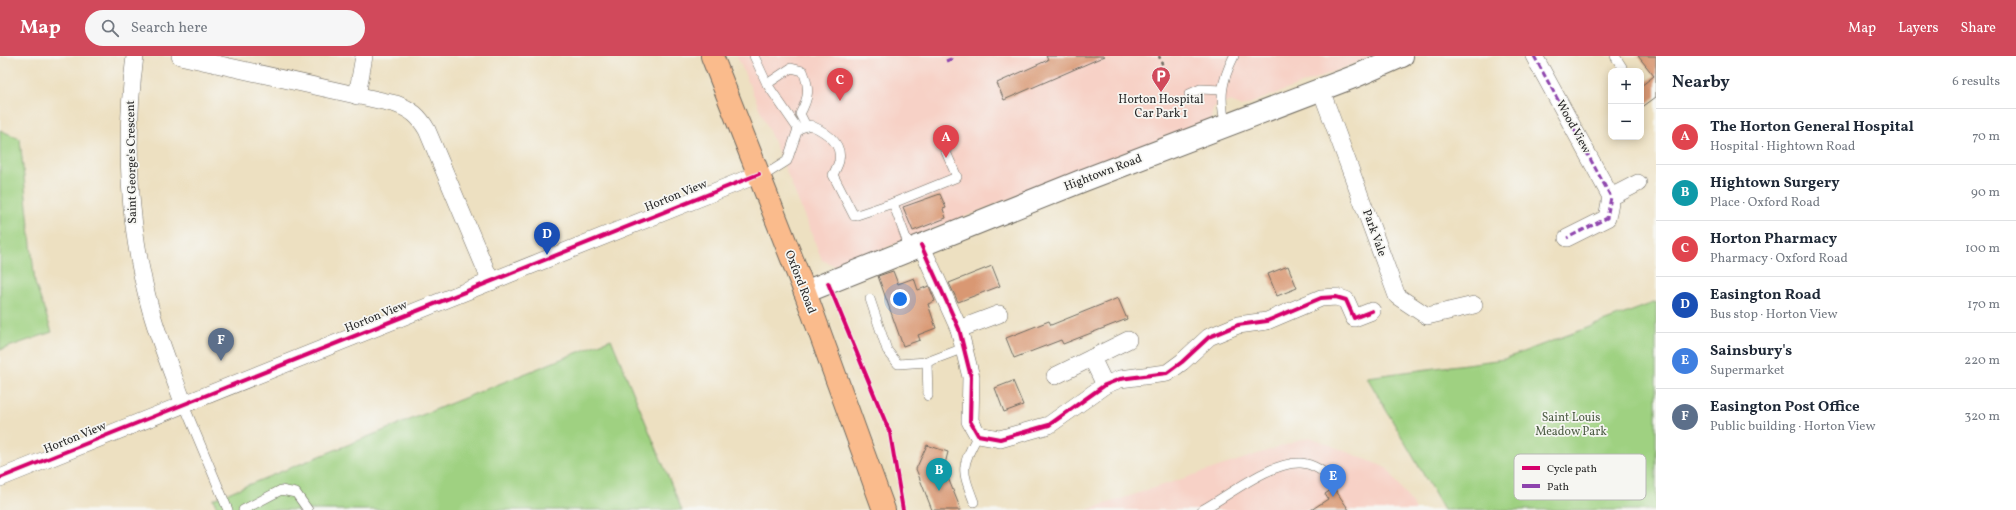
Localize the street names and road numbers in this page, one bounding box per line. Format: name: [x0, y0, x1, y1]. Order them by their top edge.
street label: Wood View: [1552, 97, 1595, 157]
street label: Saint George's Crescent: [123, 100, 141, 224]
street label: Hightown Road: [1062, 151, 1144, 195]
street label: Horton View: [642, 176, 710, 216]
street label: Park Vale: [1358, 207, 1390, 259]
street label: Oxford Road: [781, 248, 820, 316]
street label: Horton View: [342, 297, 410, 337]
street label: Horton View: [41, 418, 109, 458]

